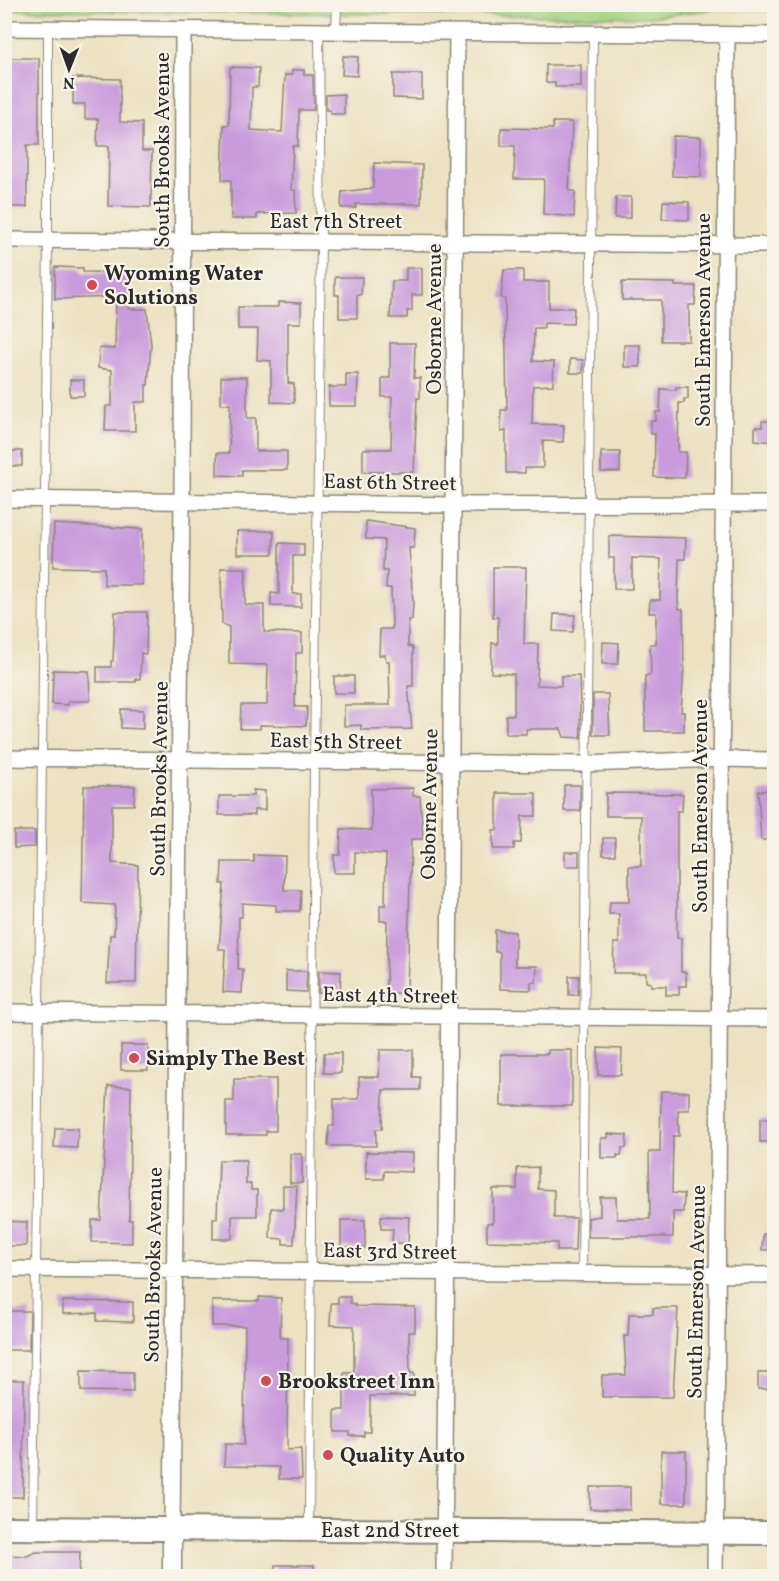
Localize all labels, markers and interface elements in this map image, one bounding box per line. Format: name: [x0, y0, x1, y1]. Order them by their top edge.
north arrow: [39, 39, 99, 99]
street label: South Brooks Avenue: [149, 52, 178, 248]
text: N: [62, 71, 75, 93]
street label: East 7th Street: [270, 208, 402, 237]
street label: South Emerson Avenue: [690, 213, 719, 427]
street label: Osborne Avenue: [421, 243, 450, 395]
place label: Wyoming Water Solutions: [104, 260, 263, 313]
marker: Wyoming Water Solutions: [85, 278, 99, 292]
street label: East 6th Street: [323, 468, 457, 499]
street label: South Brooks Avenue: [144, 681, 177, 877]
street label: South Emerson Avenue: [687, 699, 716, 913]
street label: East 5th Street: [269, 727, 403, 758]
street label: Osborne Avenue: [415, 728, 446, 880]
street label: East 4th Street: [322, 981, 458, 1012]
place label: Simply The Best: [146, 1045, 305, 1074]
marker: Simply The Best: [127, 1051, 141, 1065]
street label: South Brooks Avenue: [138, 1167, 171, 1363]
street label: South Emerson Avenue: [681, 1185, 714, 1399]
street label: East 3rd Street: [323, 1237, 457, 1268]
place label: Brookstreet Inn: [278, 1368, 435, 1397]
marker: Brookstreet Inn: [259, 1374, 273, 1388]
place label: Quality Auto: [340, 1442, 465, 1471]
marker: Quality Auto: [321, 1448, 335, 1462]
street label: East 2nd Street: [321, 1517, 459, 1546]

